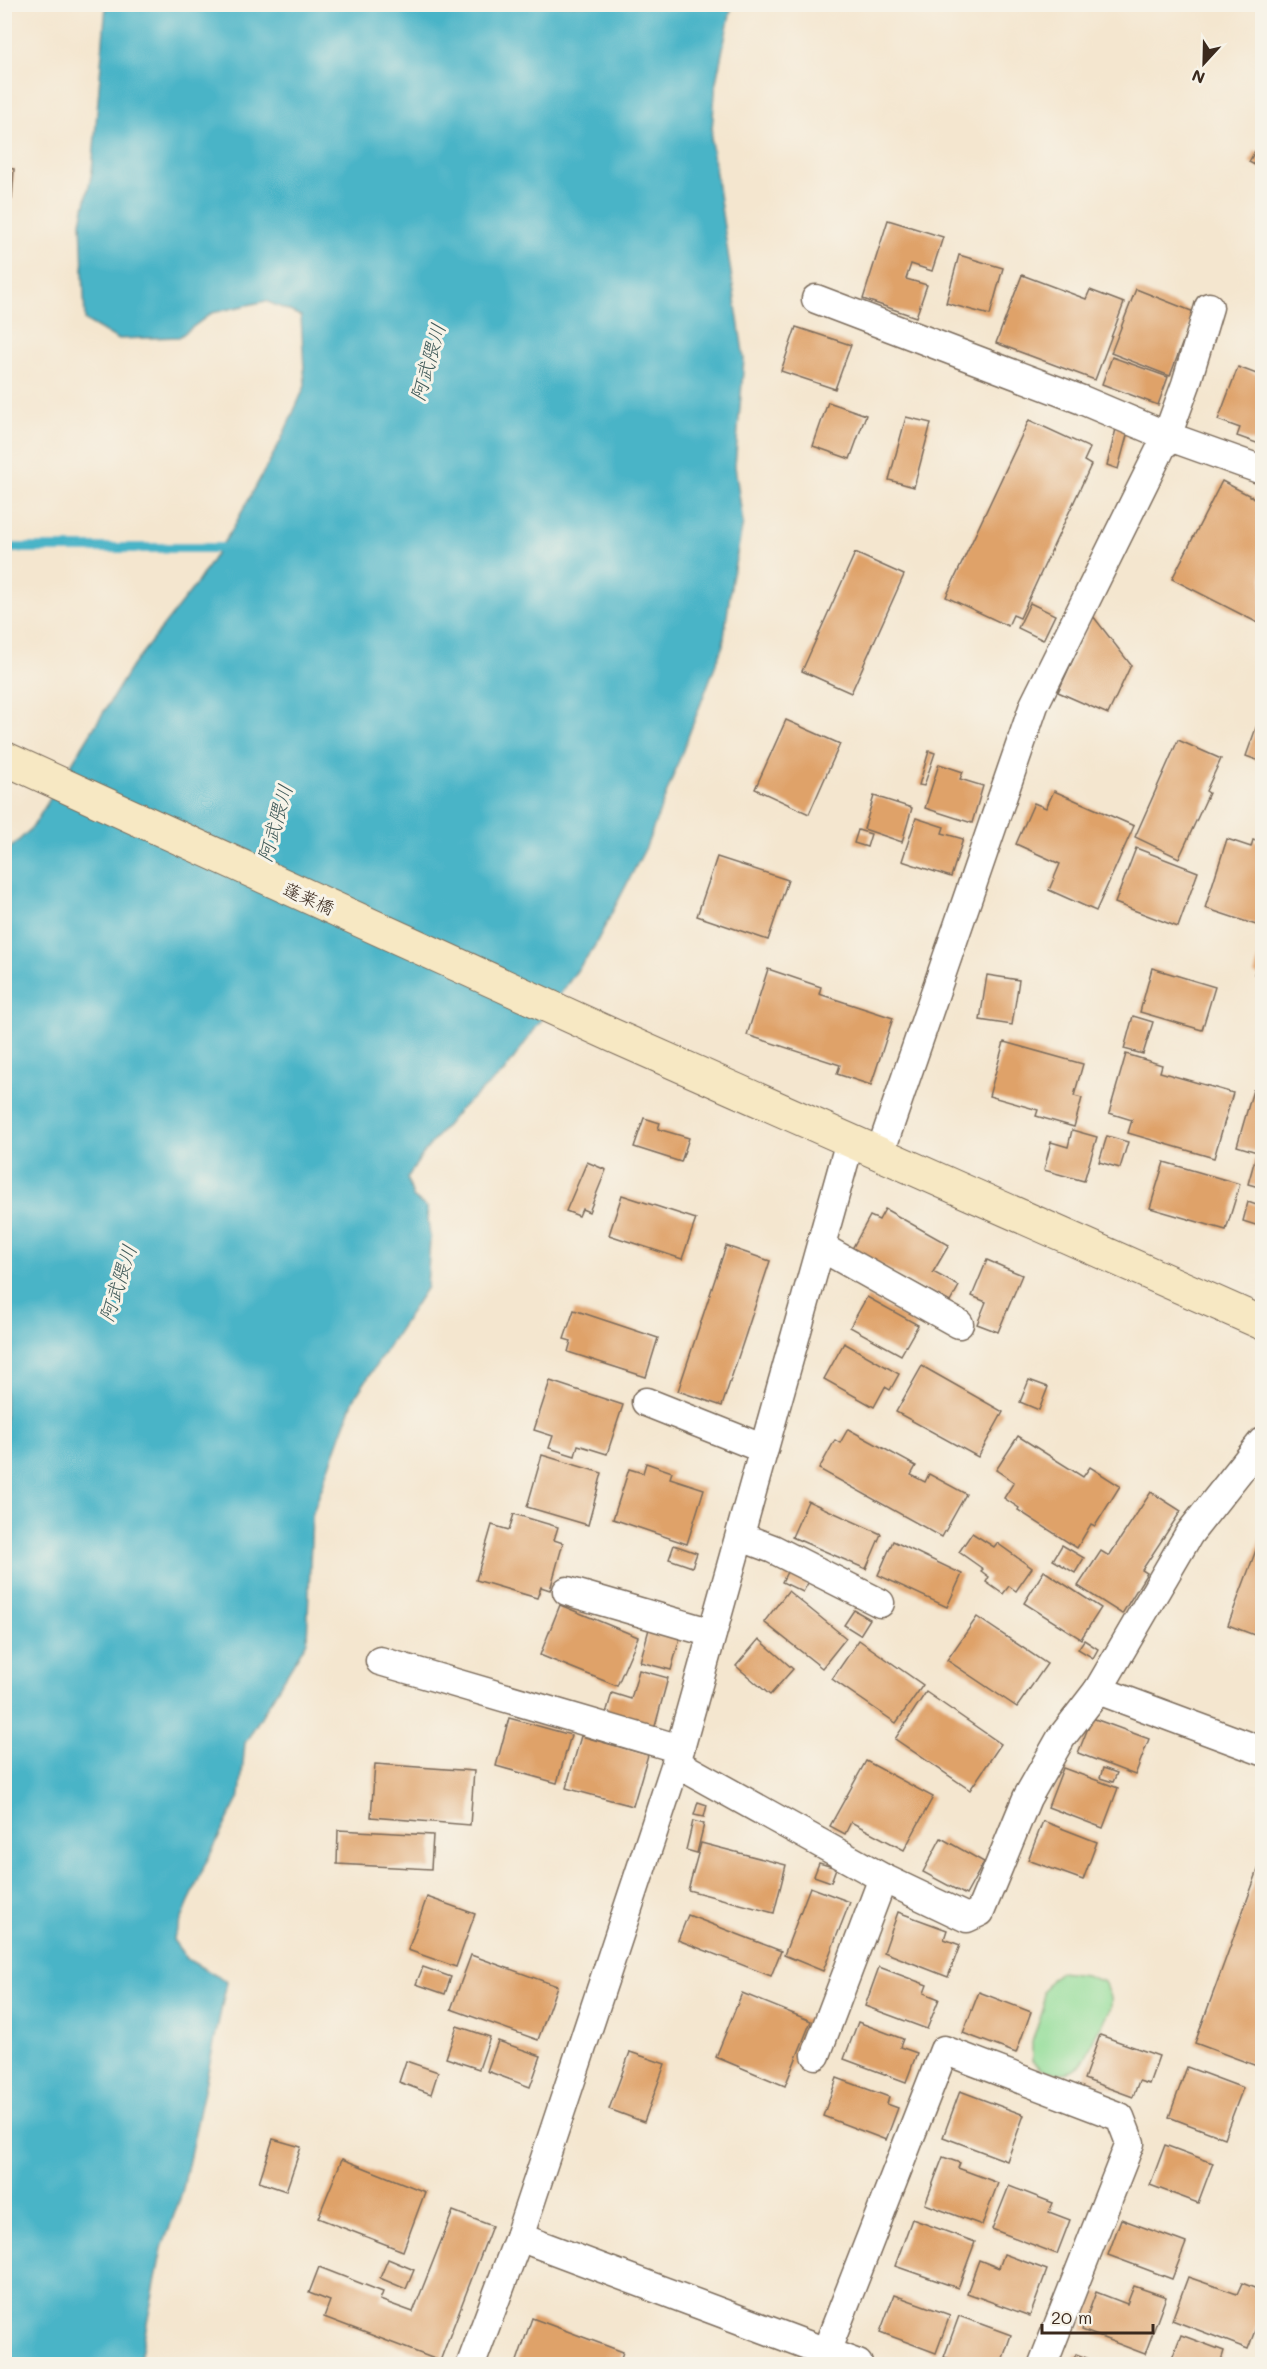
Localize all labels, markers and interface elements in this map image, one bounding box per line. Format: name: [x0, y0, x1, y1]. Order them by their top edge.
north arrow: [1174, 33, 1234, 93]
text: N: [1189, 65, 1208, 89]
water label: 阿武隈川: [403, 320, 451, 404]
water label: 阿武隈川: [250, 781, 298, 865]
street label: 蓬莱橋: [279, 876, 339, 920]
water label: 阿武隈川: [92, 1241, 142, 1325]
scale bar: [1042, 2297, 1153, 2335]
text: 20 m: [1051, 2305, 1092, 2329]

